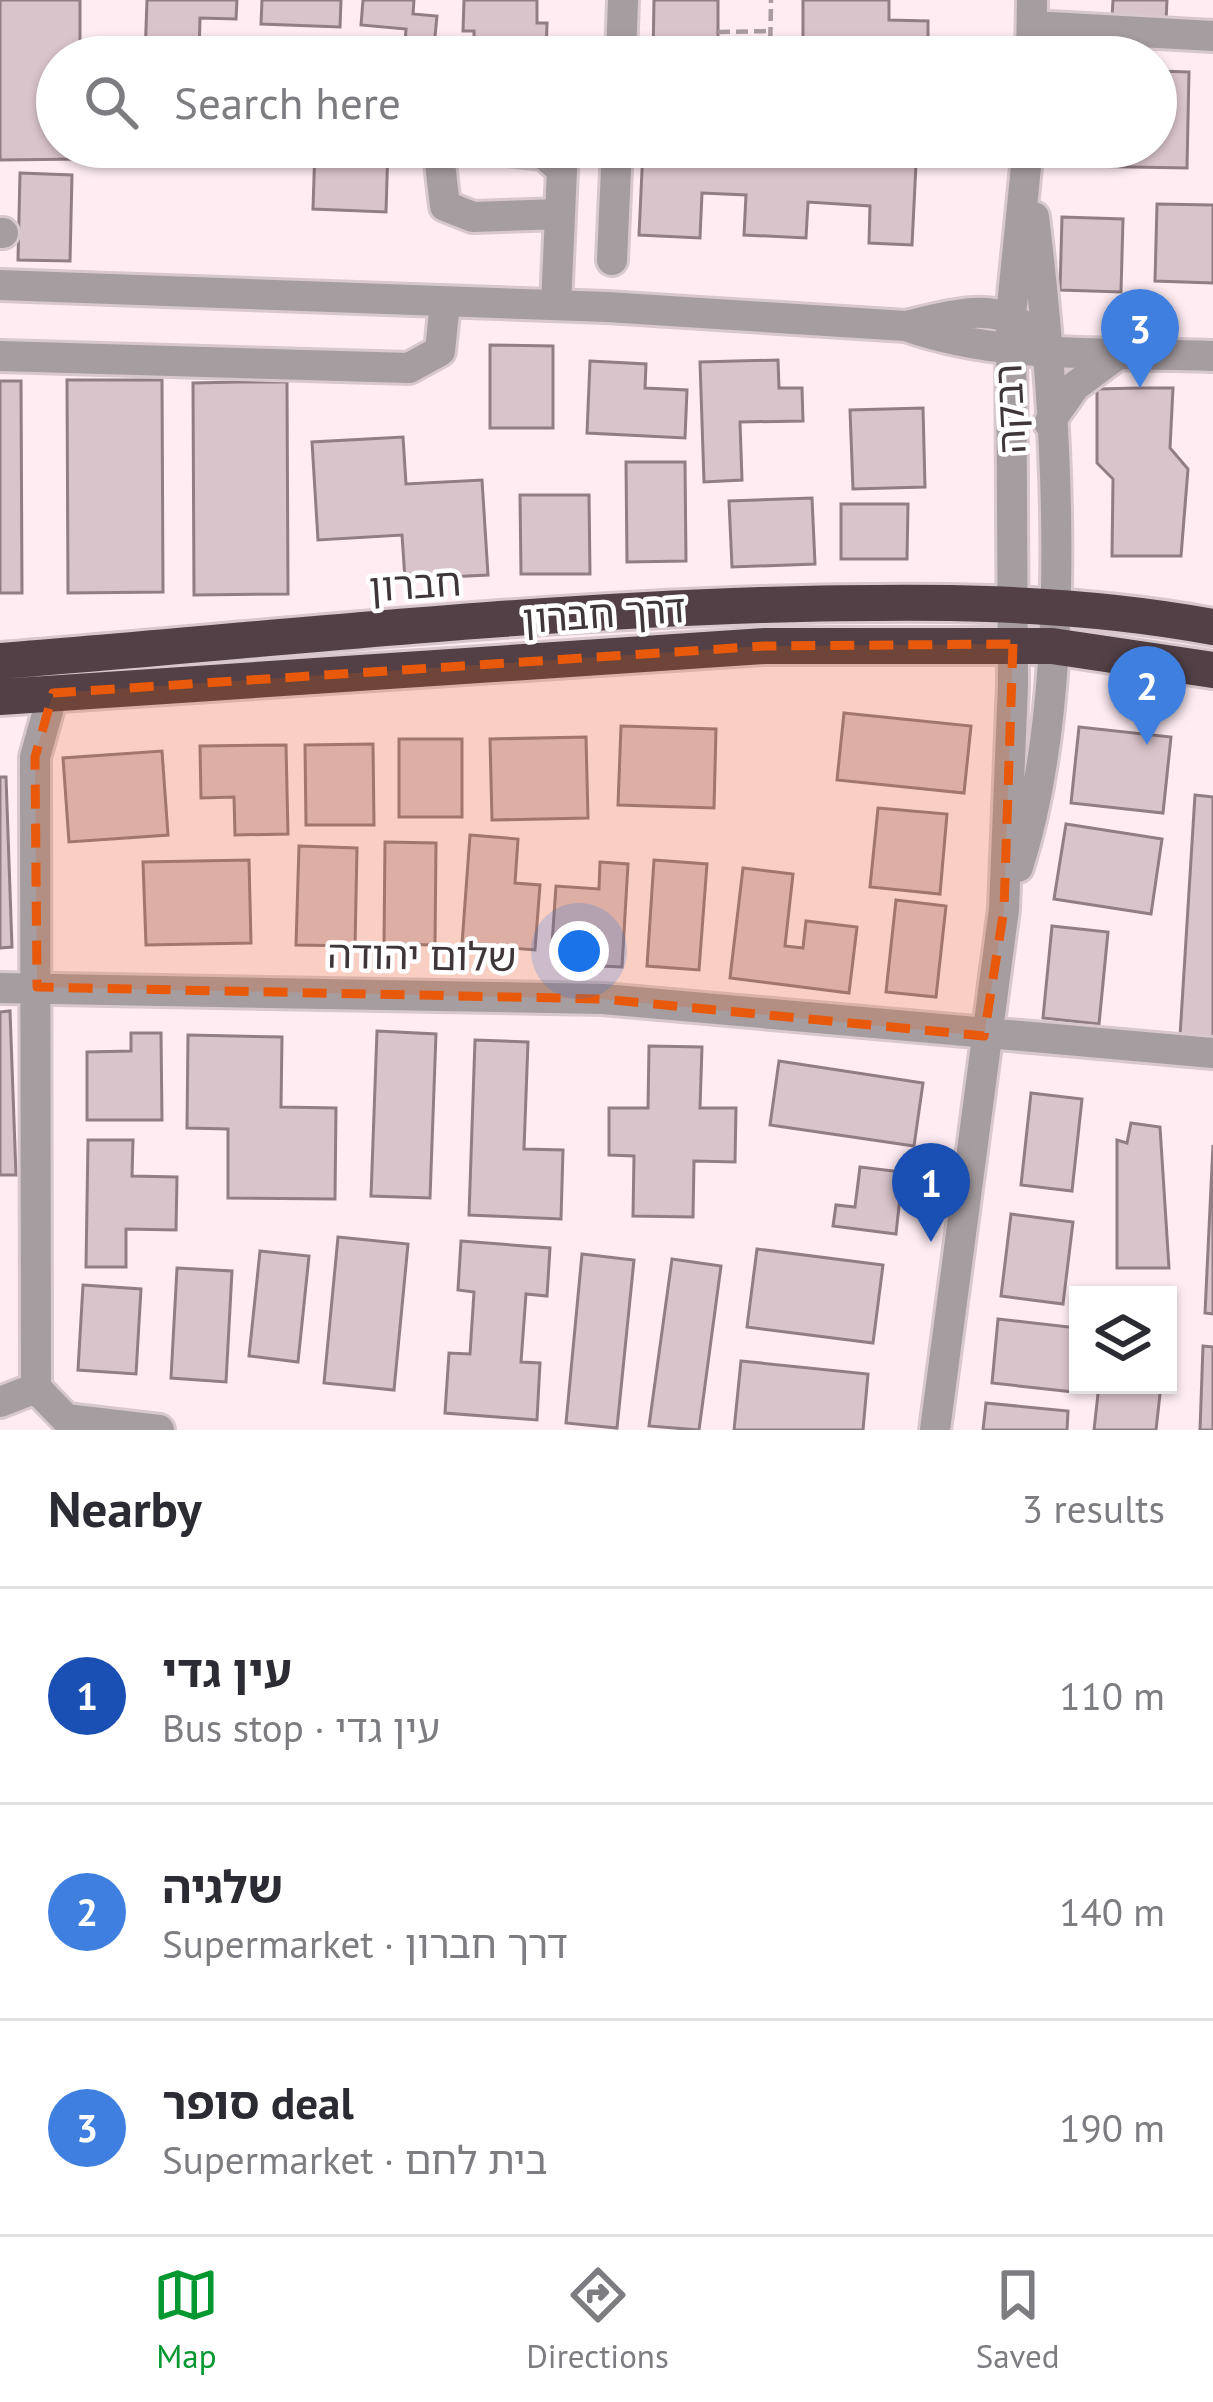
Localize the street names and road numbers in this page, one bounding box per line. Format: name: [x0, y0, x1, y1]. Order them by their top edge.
street label: רבקה: [981, 363, 1037, 455]
street label: חברון: [367, 555, 463, 613]
street label: דרך חברון: [521, 582, 687, 644]
street label: שלום יהודה: [327, 928, 517, 982]

